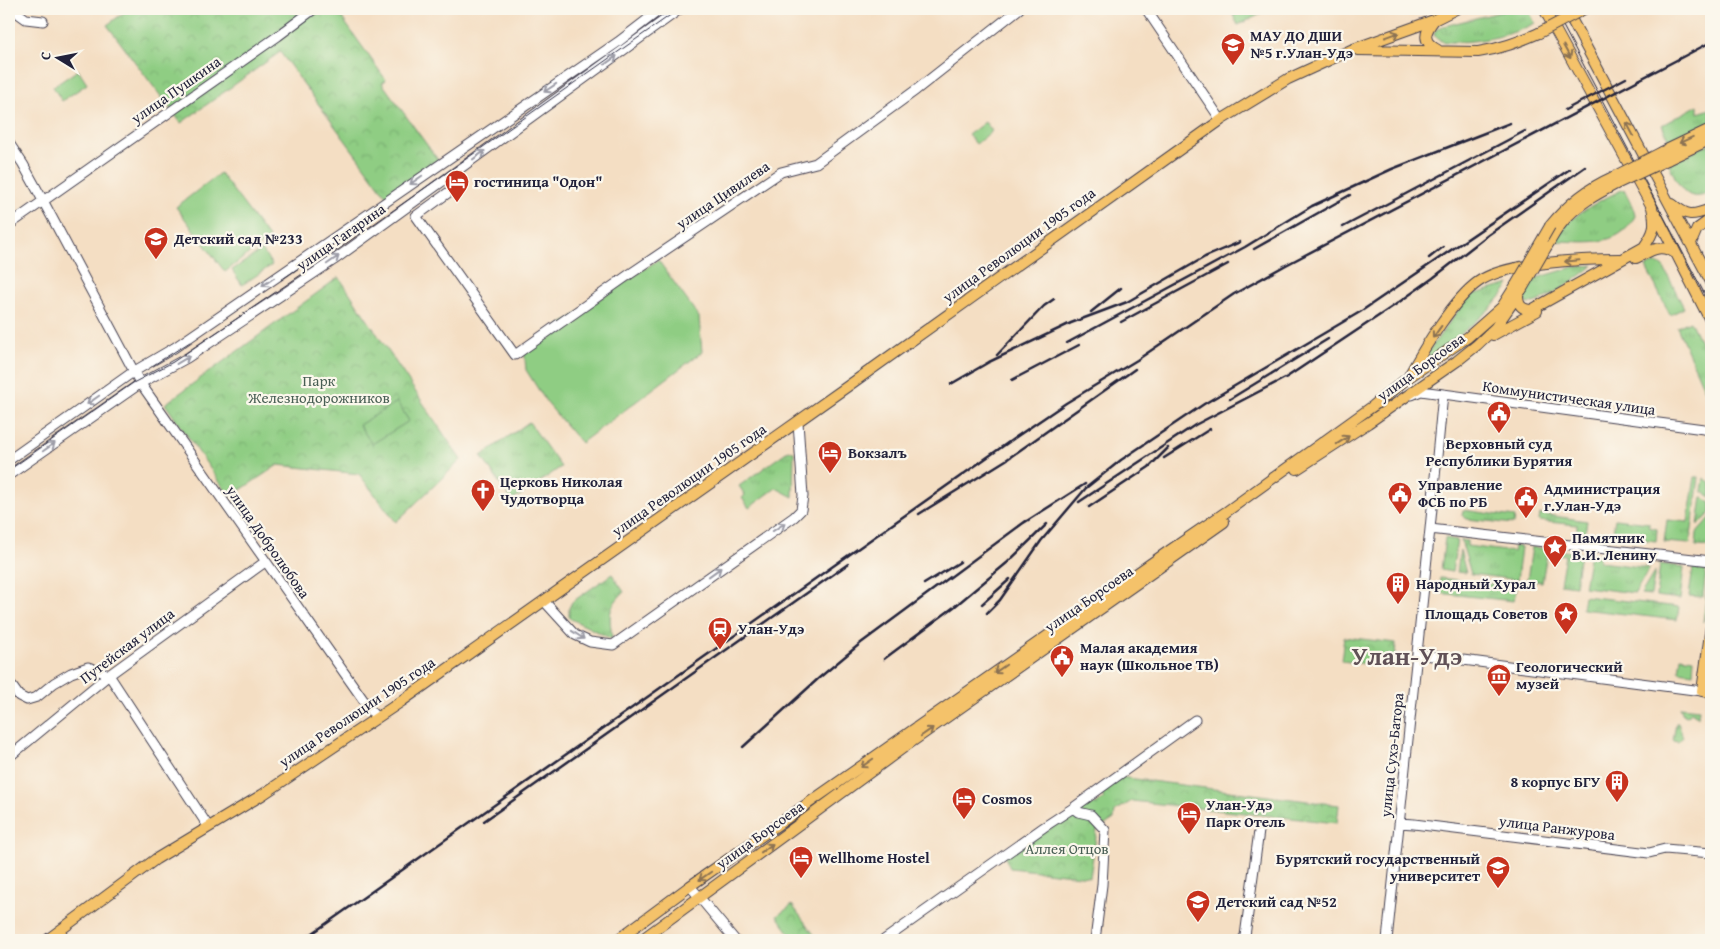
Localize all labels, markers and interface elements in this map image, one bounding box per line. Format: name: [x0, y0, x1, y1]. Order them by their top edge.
place label: МАУ ДО ДШИ №5 г.Улан-Удэ: [1250, 25, 1353, 63]
one-way arrow: [1384, 30, 1400, 39]
north arrow: [32, 32, 82, 82]
school or university icon: МАУ ДО ДШИ №5 г.Улан-Удэ: [1220, 32, 1246, 66]
one-way arrow: [1562, 44, 1572, 59]
text: С: [35, 50, 56, 61]
street label: улица Пушкина: [126, 50, 225, 129]
one-way arrow: [604, 54, 617, 65]
one-way arrow: [543, 83, 557, 93]
one-way arrow: [1625, 122, 1634, 137]
one-way arrow: [1679, 135, 1694, 145]
one-way arrow: [472, 150, 486, 160]
street label: улица Цивилева: [671, 155, 774, 234]
hotel icon: гостиница "Одон": [444, 169, 470, 203]
place label: гостиница "Одон": [474, 171, 602, 192]
one-way arrow: [409, 175, 423, 185]
street label: улица Революции 1905 года: [937, 181, 1100, 308]
street label: улица Гагарина: [291, 198, 390, 276]
school or university icon: Детский сад №233: [143, 226, 169, 260]
place label: Детский сад №233: [173, 228, 303, 249]
one-way arrow: [326, 255, 340, 265]
one-way arrow: [1565, 256, 1581, 265]
one-way arrow: [262, 277, 276, 287]
one-way arrow: [1431, 325, 1442, 338]
street label: улица Борсоева: [1372, 327, 1470, 406]
one-way arrow: [176, 354, 190, 364]
park label: Парк Железнодорожников: [247, 370, 390, 408]
street label: Коммунистическая улица: [1481, 375, 1658, 420]
one-way arrow: [87, 395, 101, 405]
public building icon: Верховный суд Республики Бурятия: [1486, 400, 1512, 434]
street label: улица Революции 1905 года: [606, 418, 771, 542]
place label: Верховный суд Республики Бурятия: [1426, 433, 1572, 471]
one-way arrow: [1335, 434, 1349, 444]
hotel icon: Вокзалъ: [817, 440, 843, 474]
one-way arrow: [42, 442, 56, 452]
place label: Вокзалъ: [848, 442, 907, 463]
place label: Церковь Николая Чудотворца: [500, 471, 623, 509]
place label: Управление ФСБ по РБ: [1418, 474, 1502, 512]
church icon: Церковь Николая Чудотворца: [470, 478, 496, 512]
place label: Администрация г.Улан-Удэ: [1544, 478, 1660, 516]
street label: улица Добролюбова: [221, 480, 316, 603]
public building icon: Управление ФСБ по РБ: [1387, 481, 1413, 515]
public building icon: Администрация г.Улан-Удэ: [1513, 485, 1539, 519]
one-way arrow: [772, 522, 786, 532]
place label: Памятник В.И. Ленину: [1572, 527, 1657, 565]
place icon: Памятник В.И. Ленину: [1542, 534, 1568, 568]
street label: улица Борсоева: [1039, 560, 1138, 638]
one-way arrow: [707, 567, 721, 577]
building icon: Народный Хурал: [1385, 571, 1411, 605]
place label: Народный Хурал: [1416, 573, 1536, 594]
place icon: Площадь Советов: [1553, 601, 1579, 635]
street label: Путейская улица: [75, 603, 179, 688]
place label: Площадь Советов: [1425, 603, 1548, 624]
station icon: Улан-Удэ: [707, 616, 733, 650]
place label: Улан-Удэ: [738, 618, 804, 639]
one-way arrow: [571, 630, 585, 640]
place label: Малая академия наук (Школьное ТВ): [1080, 637, 1219, 675]
district label: Улан-Удэ: [1352, 638, 1462, 674]
public building icon: Малая академия наук (Школьное ТВ): [1049, 644, 1075, 678]
street label: улица Революции 1905 года: [274, 651, 440, 772]
place label: Геологический музей: [1516, 656, 1623, 694]
museum icon: Геологический музей: [1486, 663, 1512, 697]
one-way arrow: [993, 664, 1007, 674]
street label: улица Сухэ-Батора: [1374, 691, 1409, 819]
one-way arrow: [919, 727, 933, 737]
one-way arrow: [860, 758, 874, 768]
building icon: 8 корпус БГУ: [1604, 769, 1630, 803]
place label: 8 корпус БГУ: [1510, 771, 1601, 792]
hotel icon: Cosmos: [951, 786, 977, 820]
place label: Cosmos: [982, 788, 1032, 809]
place label: Улан-Удэ Парк Отель: [1206, 794, 1286, 832]
street label: улица Борсоева: [711, 795, 809, 874]
hotel icon: Улан-Удэ Парк Отель: [1176, 801, 1202, 835]
street label: улица Ранжурова: [1497, 810, 1617, 845]
park label: Аллея Отцов: [1025, 838, 1109, 859]
one-way arrow: [760, 843, 774, 853]
hotel icon: Wellhome Hostel: [788, 845, 814, 879]
place label: Wellhome Hostel: [818, 847, 930, 868]
place label: Бурятский государственный университет: [1276, 848, 1481, 886]
school or university icon: Бурятский государственный университет: [1485, 855, 1511, 889]
one-way arrow: [698, 871, 712, 881]
school or university icon: Детский сад №52: [1185, 889, 1211, 923]
place label: Детский сад №52: [1215, 891, 1337, 912]

